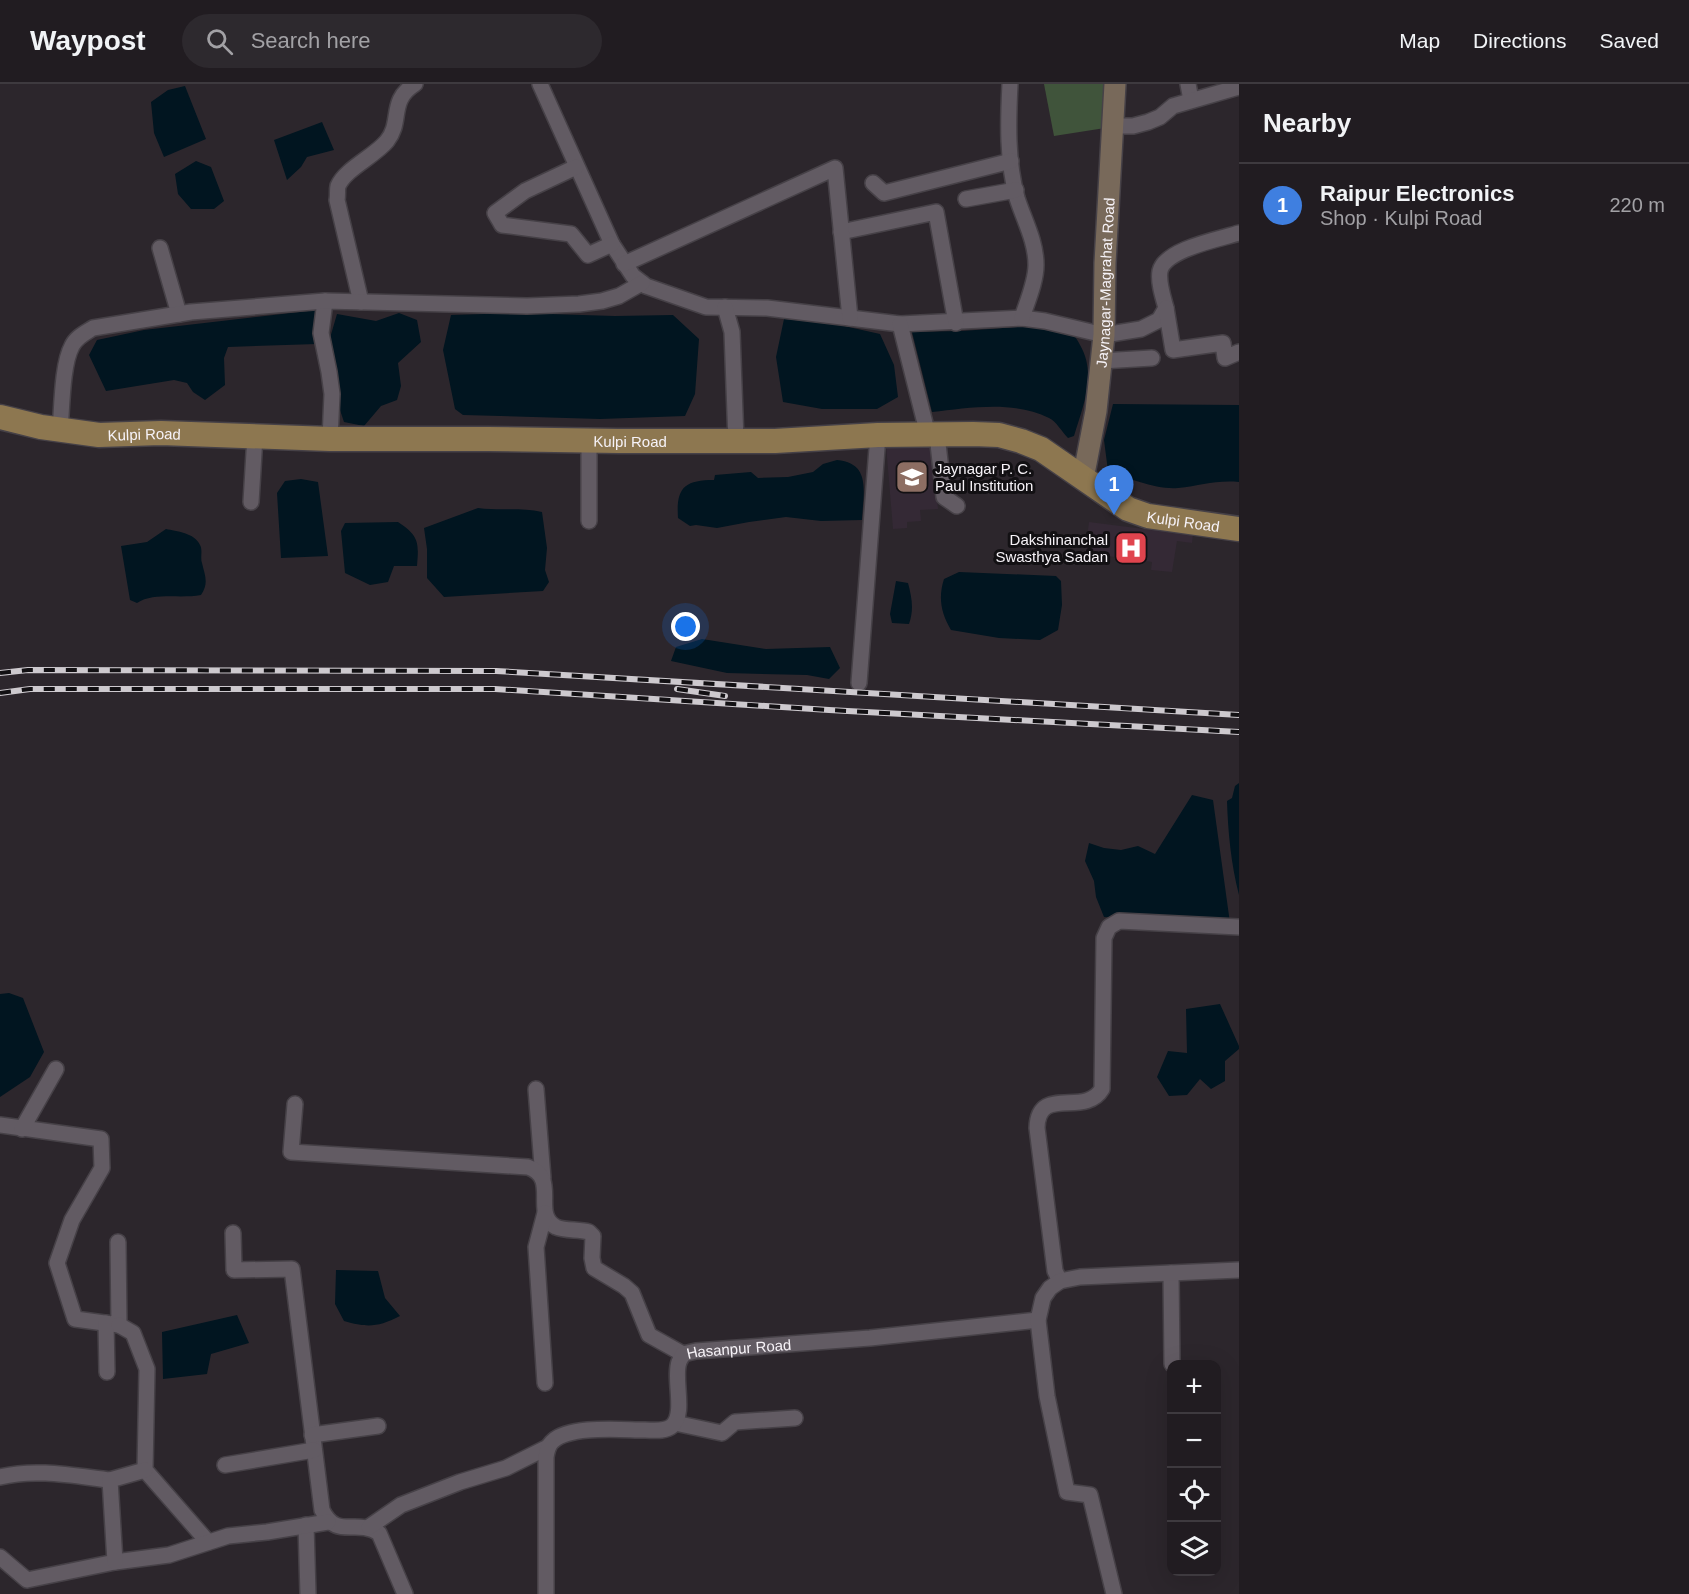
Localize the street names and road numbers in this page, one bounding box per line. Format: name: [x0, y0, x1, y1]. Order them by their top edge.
street label: Jaynagar-Magrahat Road: [1092, 197, 1117, 368]
street label: Kulpi Road: [107, 424, 181, 443]
street label: Kulpi Road: [593, 432, 667, 450]
street label: Kulpi Road: [1146, 507, 1221, 535]
street label: Hasanpur Road: [685, 1335, 792, 1361]

